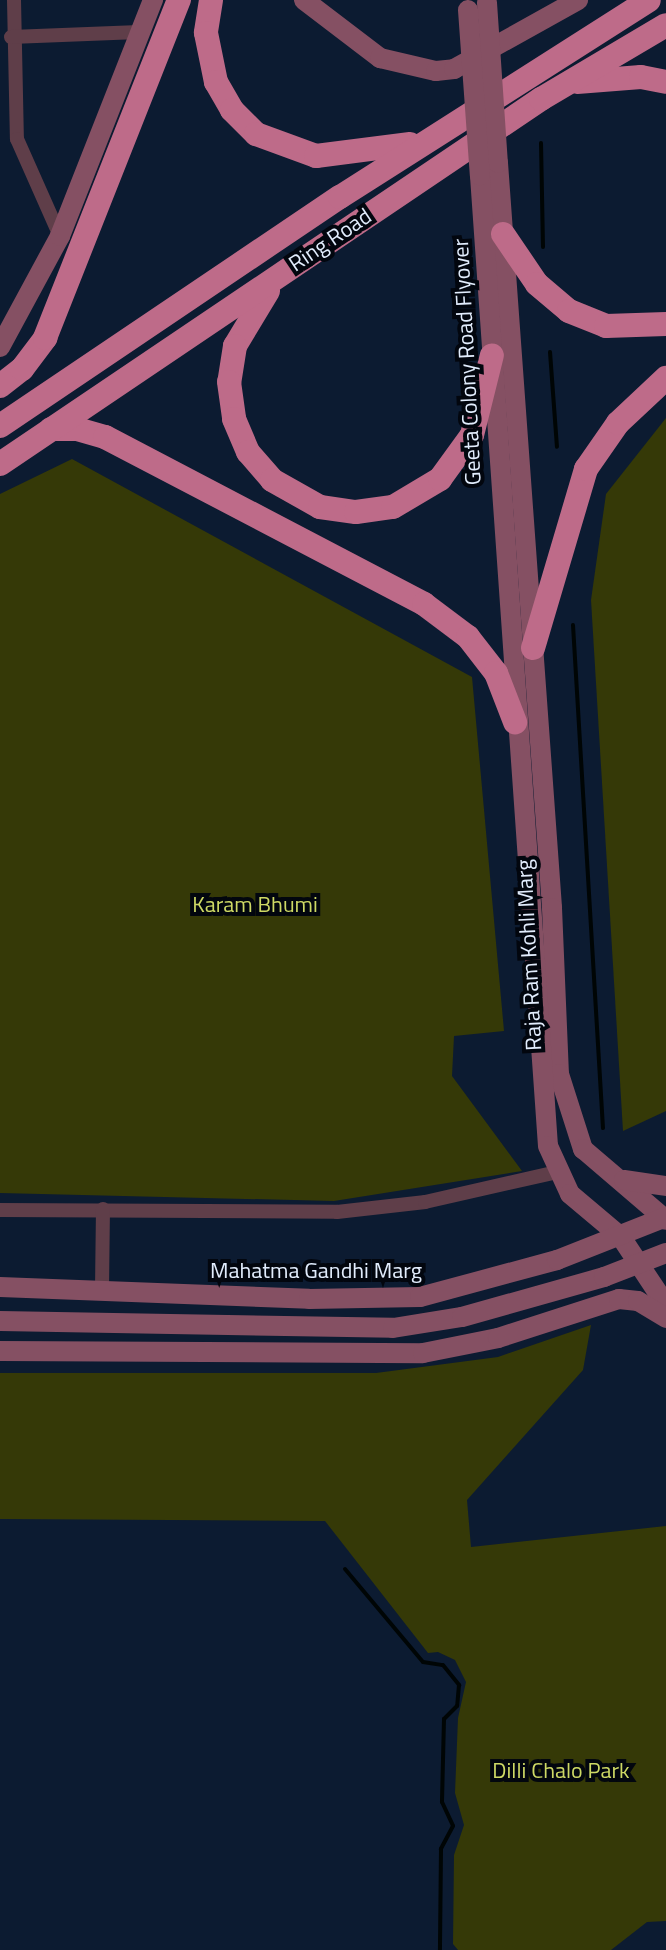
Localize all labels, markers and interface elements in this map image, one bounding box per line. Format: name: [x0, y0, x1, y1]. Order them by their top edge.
street label: Ring Road: [284, 203, 376, 277]
street label: Geeta Colony Road Flyover: [447, 238, 487, 486]
street label: Raja Ram Kohli Marg: [511, 859, 547, 1051]
park label: Karam Bhumi: [192, 892, 318, 918]
street label: Mahatma Gandhi Marg: [210, 1258, 422, 1284]
park label: Dilli Chalo Park: [492, 1758, 630, 1784]

